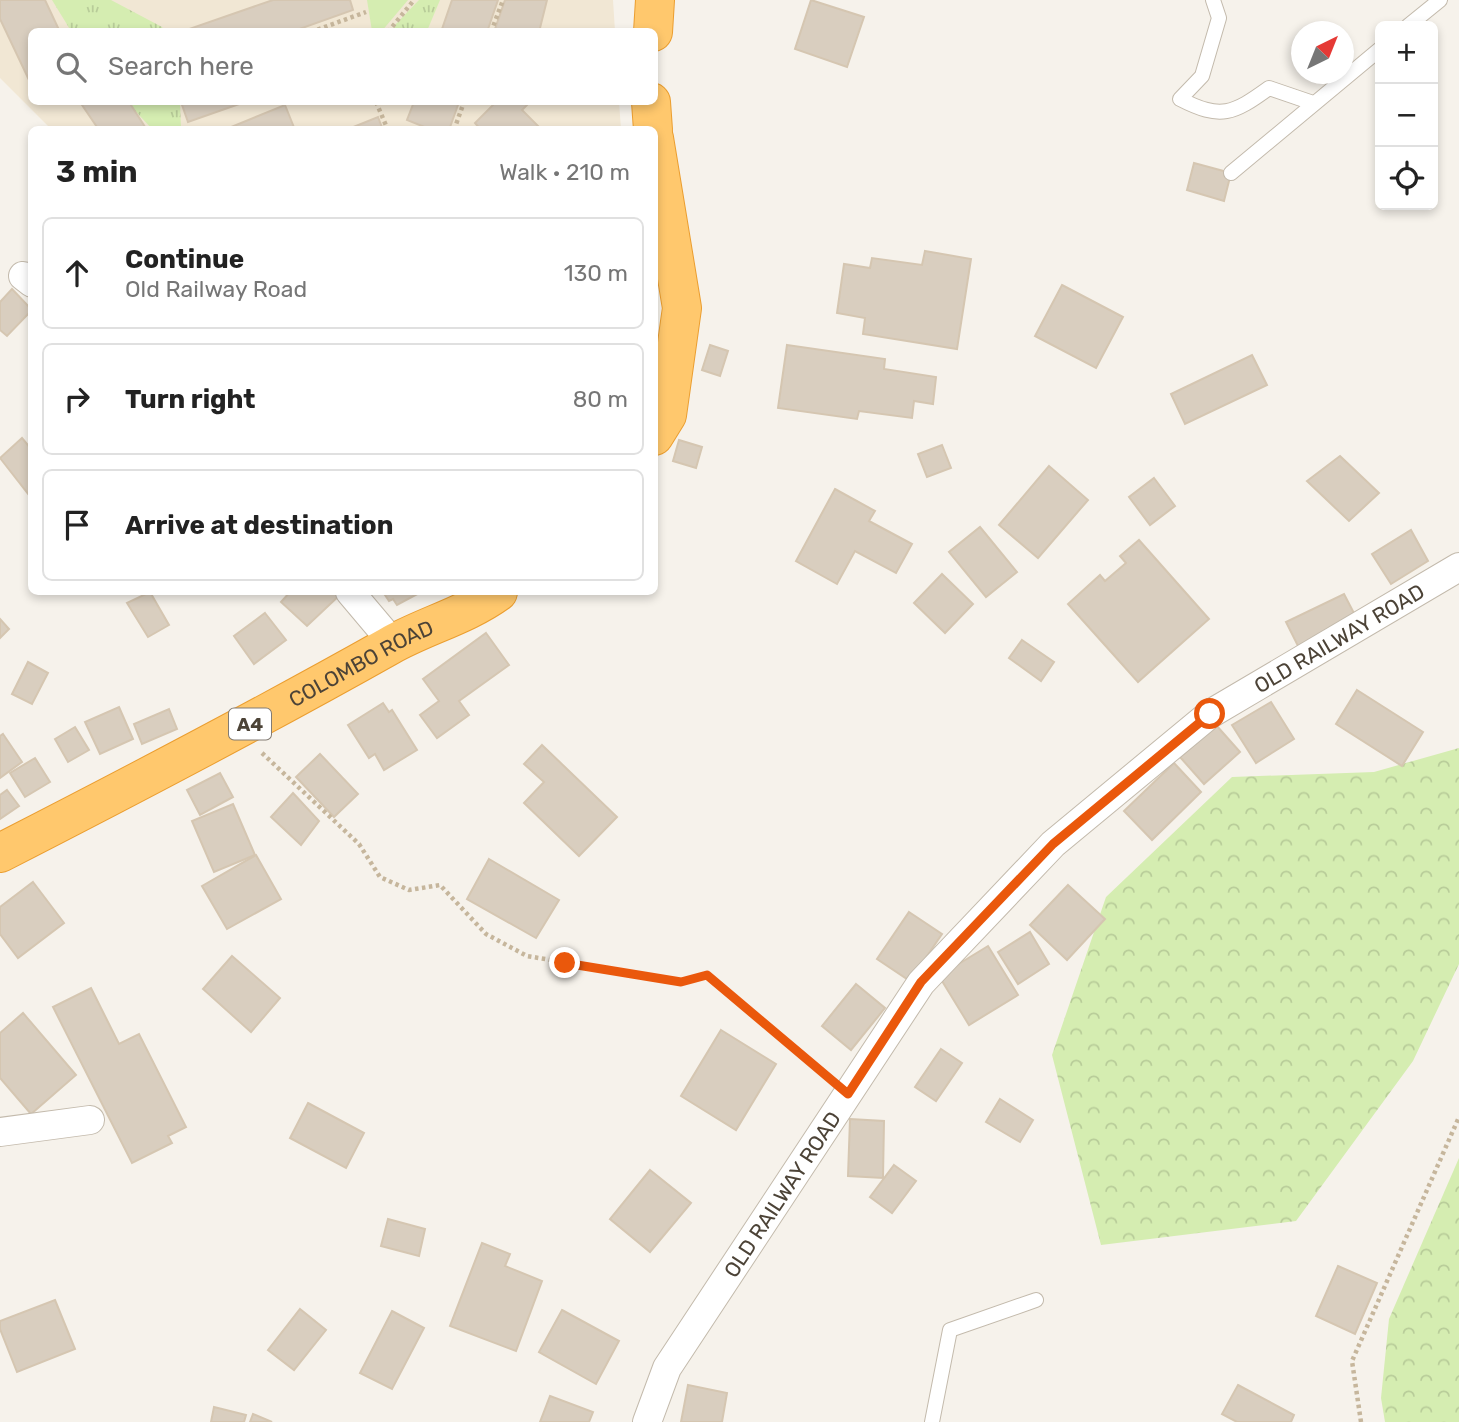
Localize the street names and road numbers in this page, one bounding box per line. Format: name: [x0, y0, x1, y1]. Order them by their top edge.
street label: OLD RAILWAY ROAD: [1249, 578, 1428, 698]
street label: COLOMBO ROAD: [284, 614, 437, 712]
road number: A4: [229, 708, 271, 740]
street label: OLD RAILWAY ROAD: [718, 1106, 845, 1282]

